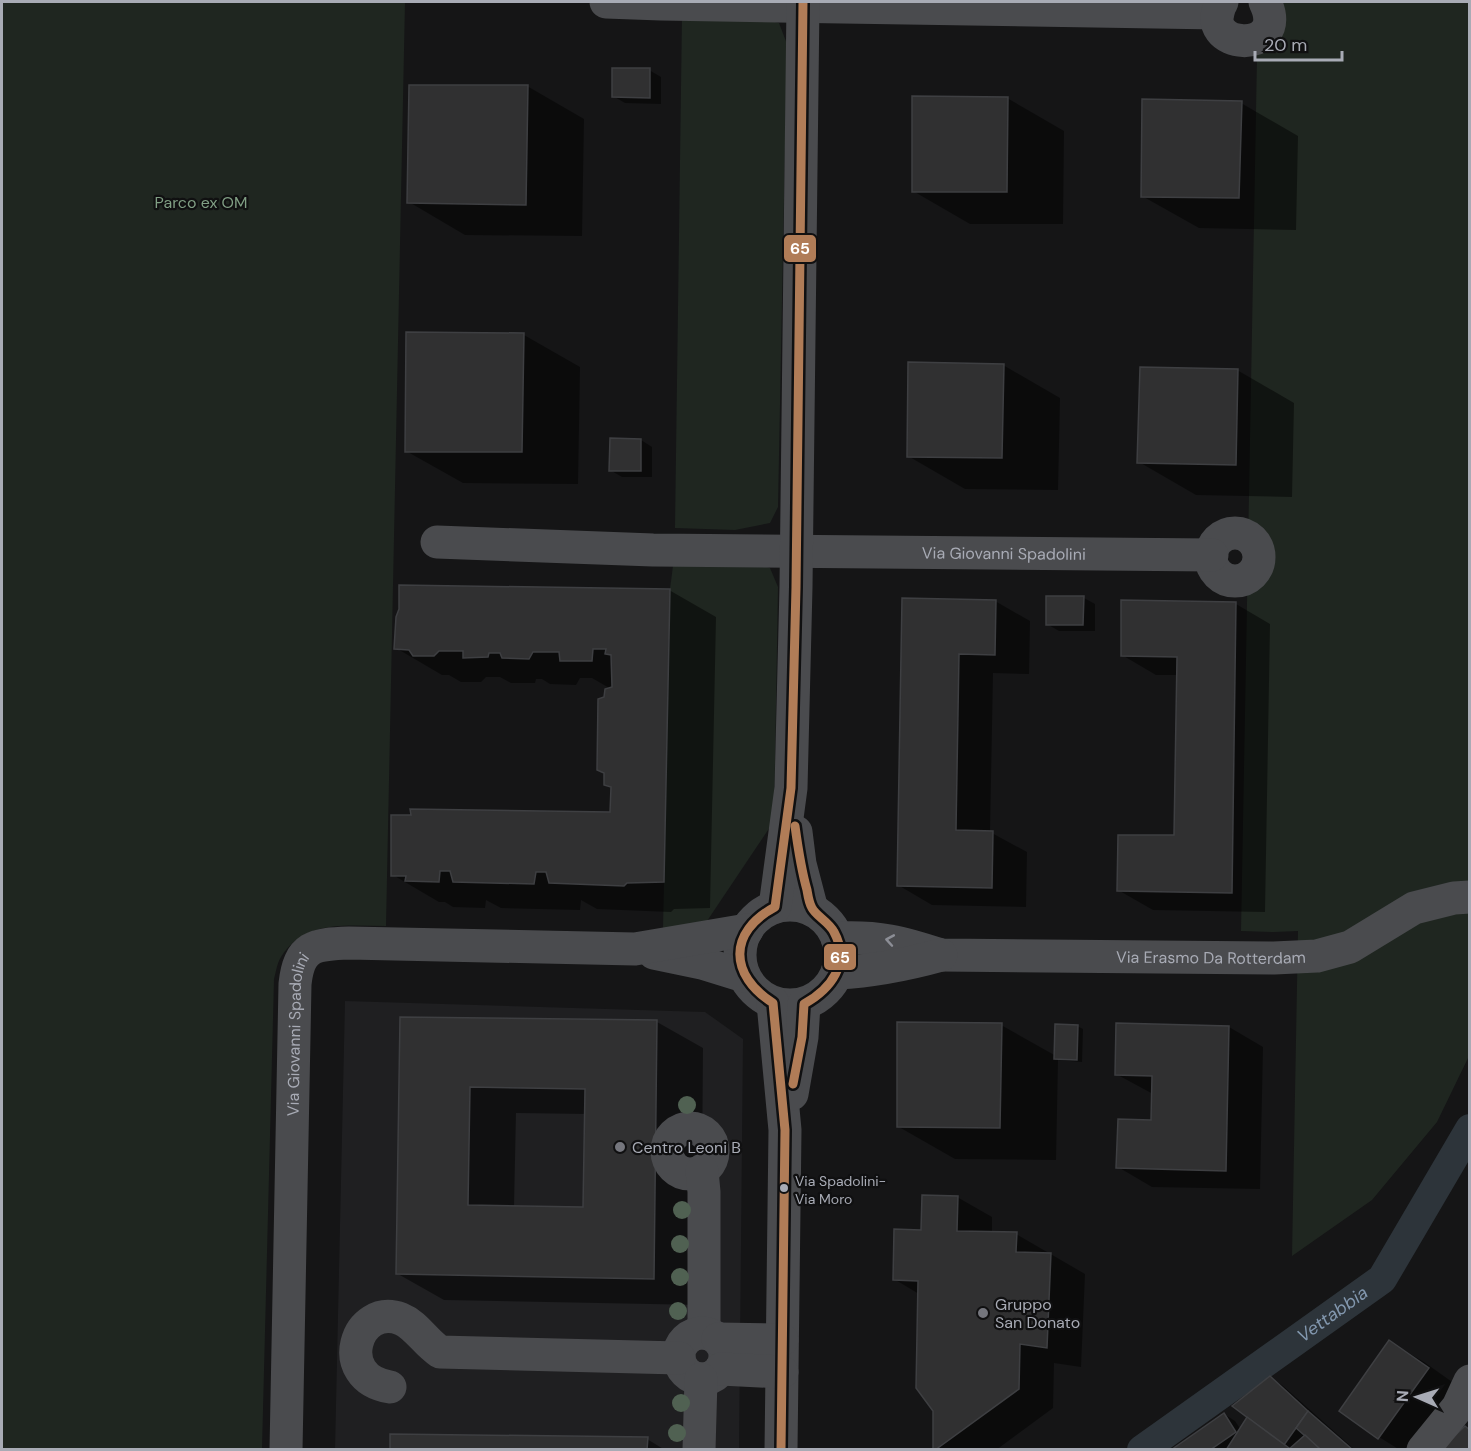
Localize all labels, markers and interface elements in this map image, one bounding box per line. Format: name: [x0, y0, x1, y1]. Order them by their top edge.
scale bar: [1255, 24, 1342, 62]
text: 20 m: [1264, 33, 1307, 57]
park label: Parco ex OM: [155, 192, 247, 213]
line badge: 65: [783, 234, 817, 263]
text: 65: [790, 238, 810, 259]
street label: Via Giovanni Spadolini: [922, 542, 1086, 565]
one-way arrow: [885, 934, 895, 947]
line badge: 65: [823, 943, 857, 971]
text: 65: [830, 947, 850, 968]
street label: Via Erasmo Da Rotterdam: [1116, 947, 1306, 969]
street label: Via Giovanni Spadolini: [282, 948, 314, 1116]
place label: Centro Leoni B: [632, 1137, 741, 1158]
marker: Centro Leoni B: [613, 1140, 627, 1154]
place label: Via Spadolini- Via Moro: [795, 1172, 886, 1208]
marker: Via Spadolini- Via Moro: [778, 1182, 790, 1194]
water label: Vettabbia: [1292, 1281, 1373, 1348]
place label: Gruppo San Donato: [995, 1294, 1080, 1333]
marker: Gruppo San Donato: [976, 1306, 990, 1320]
north arrow: [1387, 1367, 1447, 1427]
text: N: [1392, 1390, 1413, 1403]

